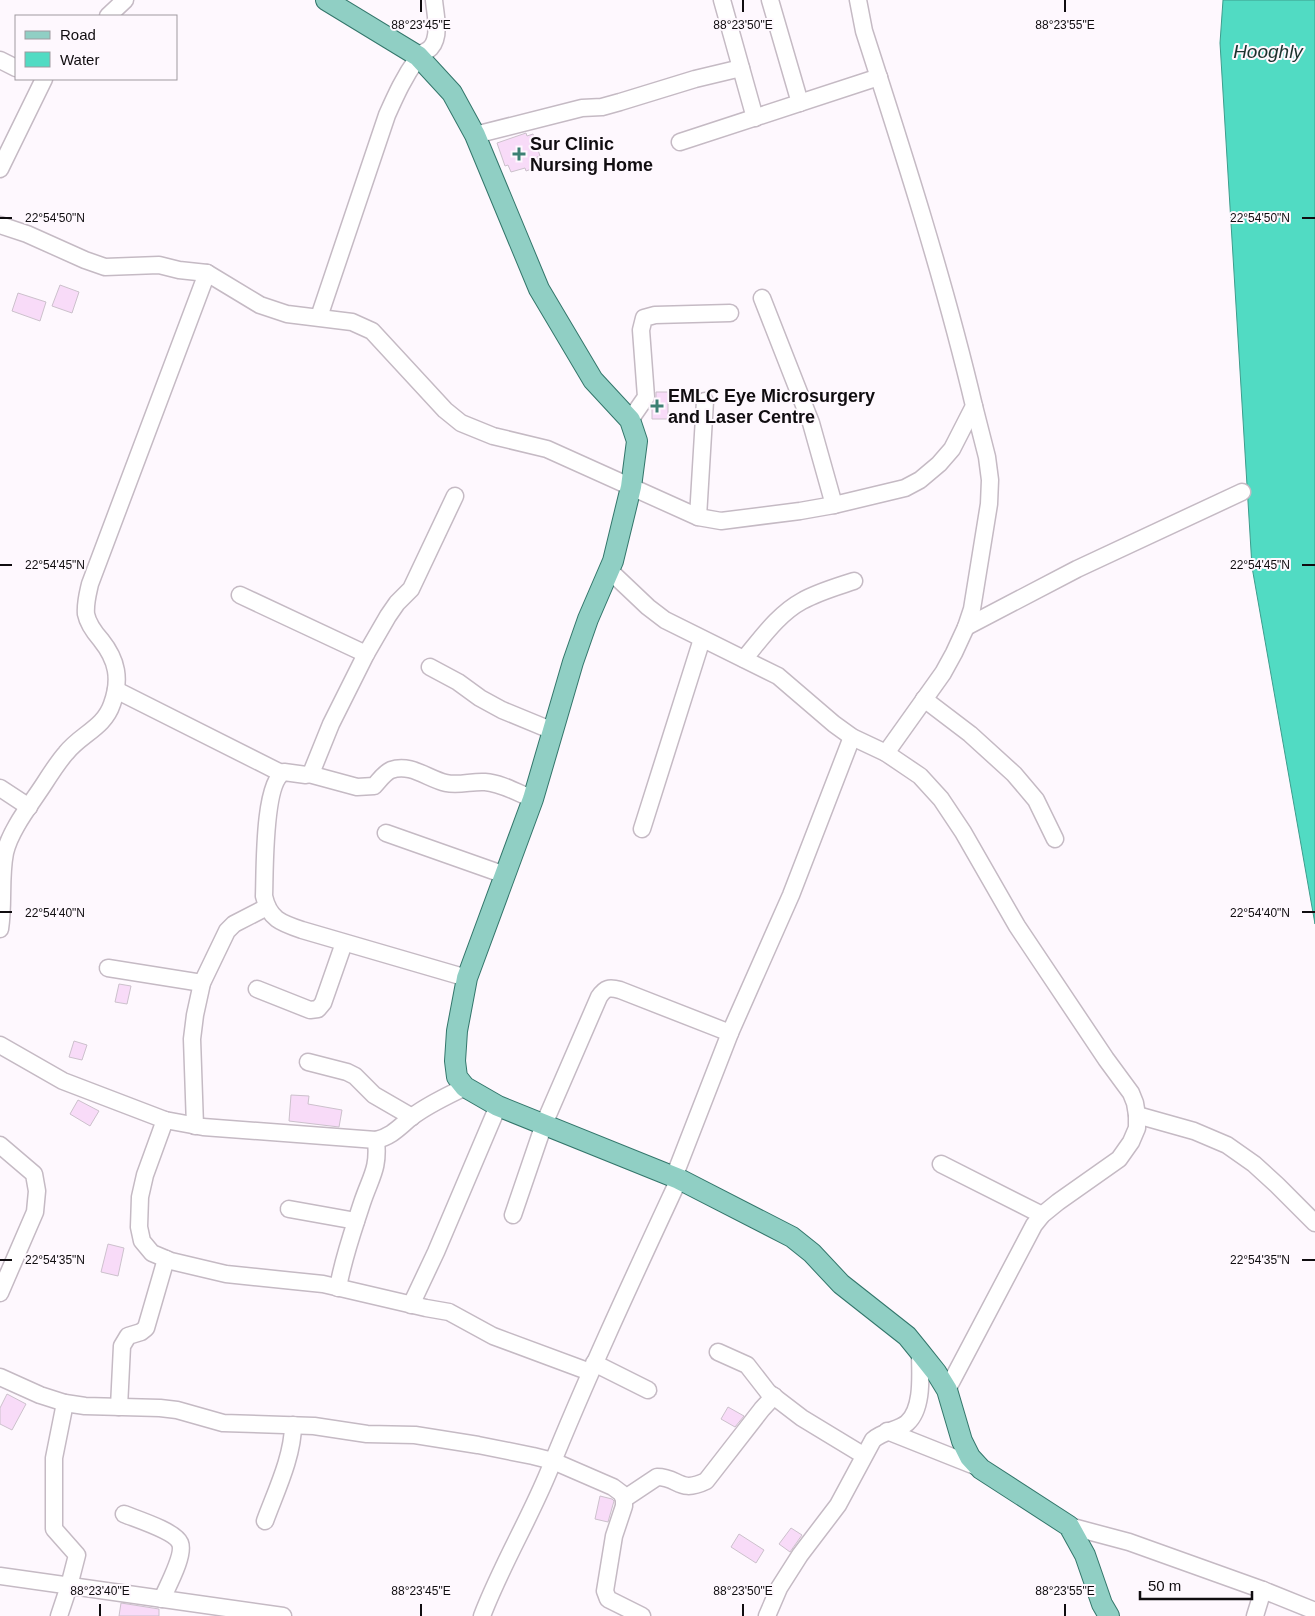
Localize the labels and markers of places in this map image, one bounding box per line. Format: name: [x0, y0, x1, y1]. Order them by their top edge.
place label: Sur Clinic Nursing Home: [530, 134, 653, 175]
marker: Sur Clinic Nursing Home: [512, 147, 526, 161]
place label: EMLC Eye Microsurgery and Laser Centre: [668, 386, 875, 427]
marker: EMLC Eye Microsurgery and Laser Centre: [650, 399, 664, 413]

